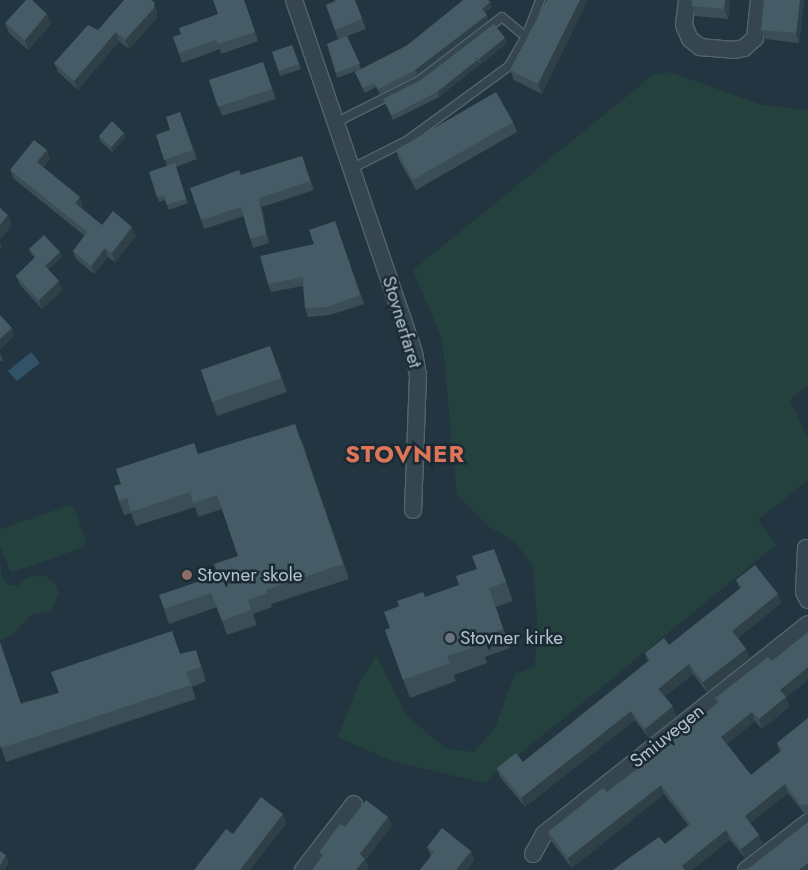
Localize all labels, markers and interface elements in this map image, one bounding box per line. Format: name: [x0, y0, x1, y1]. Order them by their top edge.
street label: Stovnerfaret: [377, 273, 427, 371]
district label: STOVNER: [344, 440, 466, 468]
place label: Stovner skole: [197, 564, 303, 586]
marker: Stovner skole: [181, 569, 193, 581]
place label: Stovner kirke: [460, 627, 563, 649]
marker: Stovner kirke: [444, 632, 456, 644]
street label: Smiuvegen: [625, 699, 709, 773]

